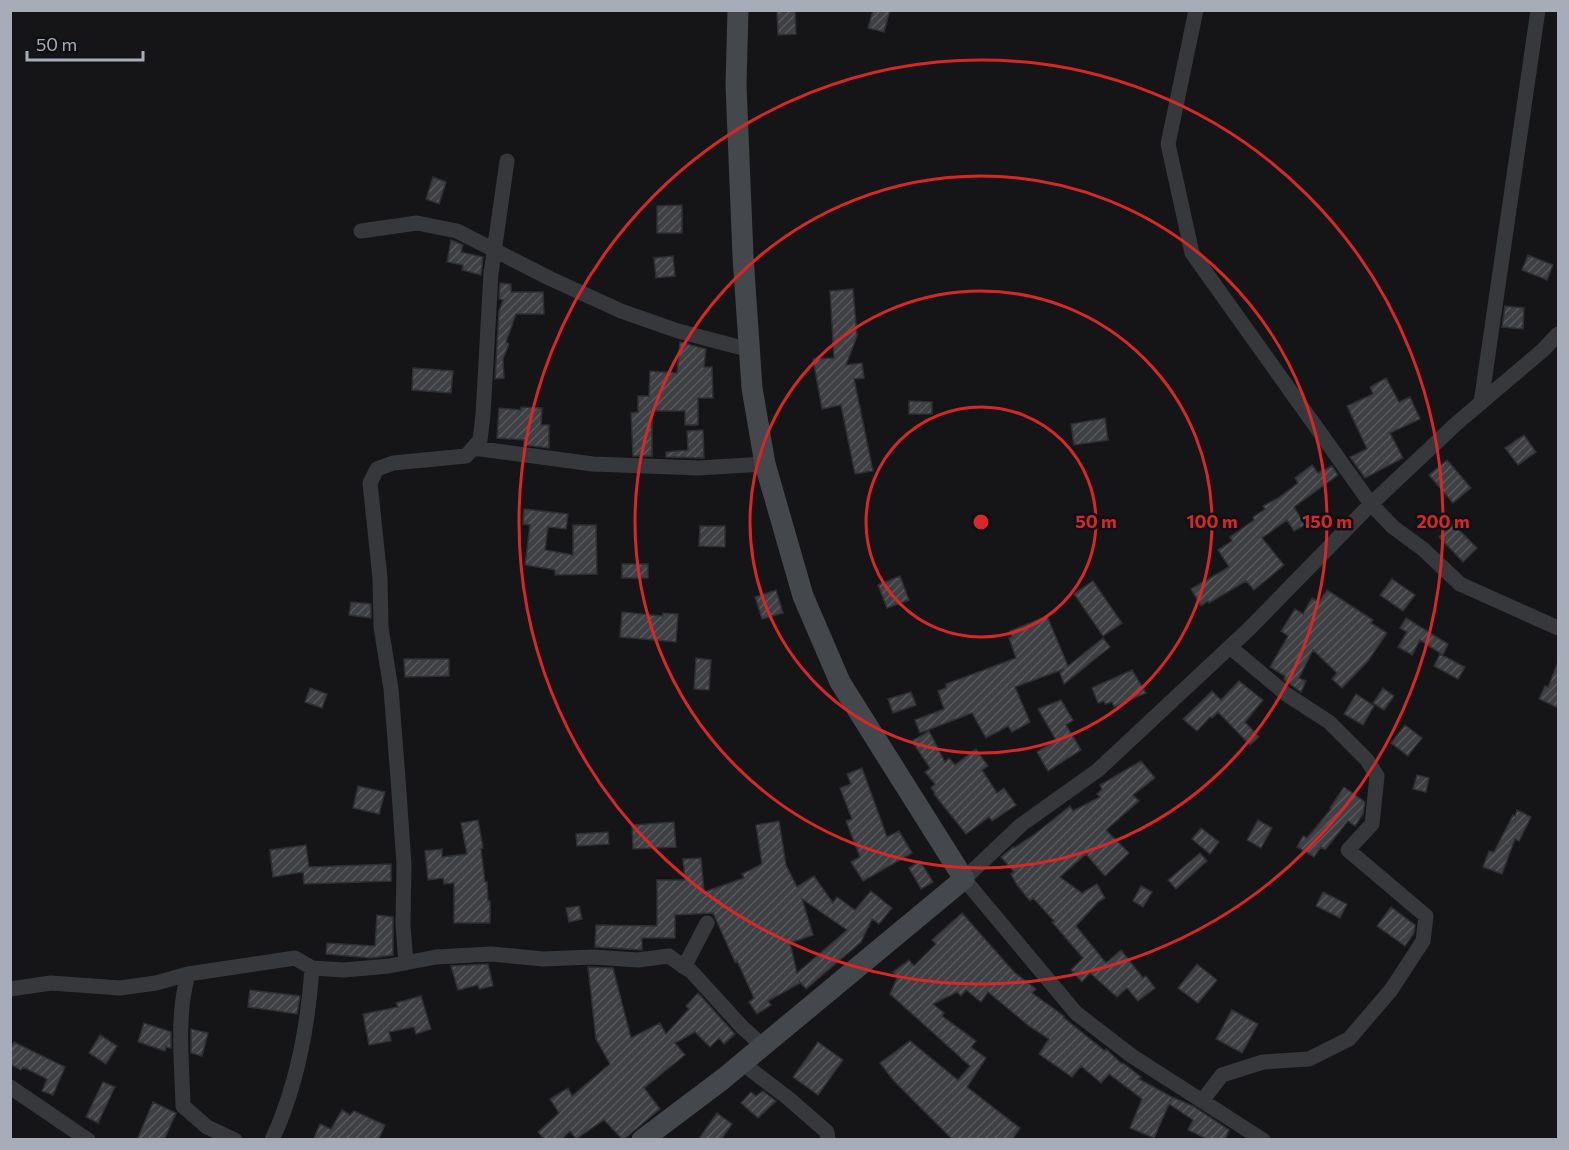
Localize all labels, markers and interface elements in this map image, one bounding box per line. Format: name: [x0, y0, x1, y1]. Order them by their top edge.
scale bar: [27, 24, 142, 62]
text: 50 m: [36, 33, 77, 55]
text: 50 m: [1075, 510, 1117, 532]
text: 100 m: [1186, 510, 1238, 532]
text: 150 m: [1302, 510, 1352, 532]
text: 200 m: [1416, 510, 1470, 532]
centre of rings: [971, 512, 991, 532]

